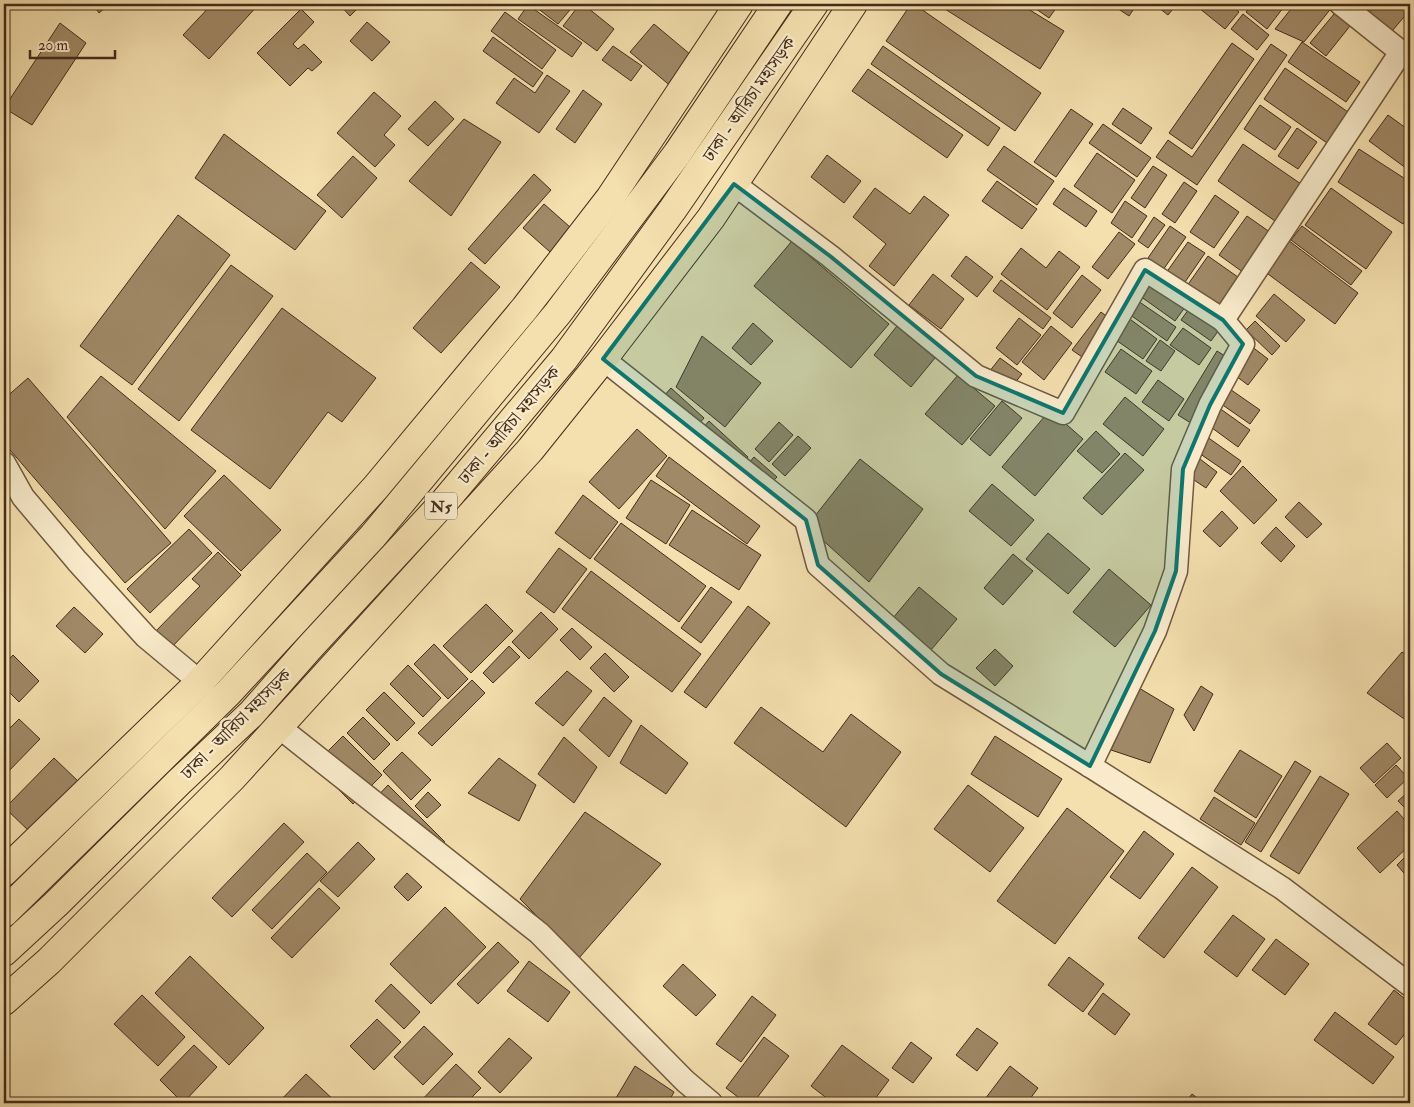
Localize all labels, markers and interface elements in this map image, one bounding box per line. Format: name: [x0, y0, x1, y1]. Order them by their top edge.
scale bar: [30, 28, 115, 60]
street label: ঢাকা - আরিচা মহাসড়ক: [697, 31, 802, 167]
text: 20 m: [38, 36, 68, 55]
street label: ঢাকা - আরিচা মহাসড়ক: [453, 361, 566, 490]
road number: N5: [425, 492, 457, 520]
street label: ঢাকা - আরিচা মহাসড়ক: [175, 663, 297, 785]

